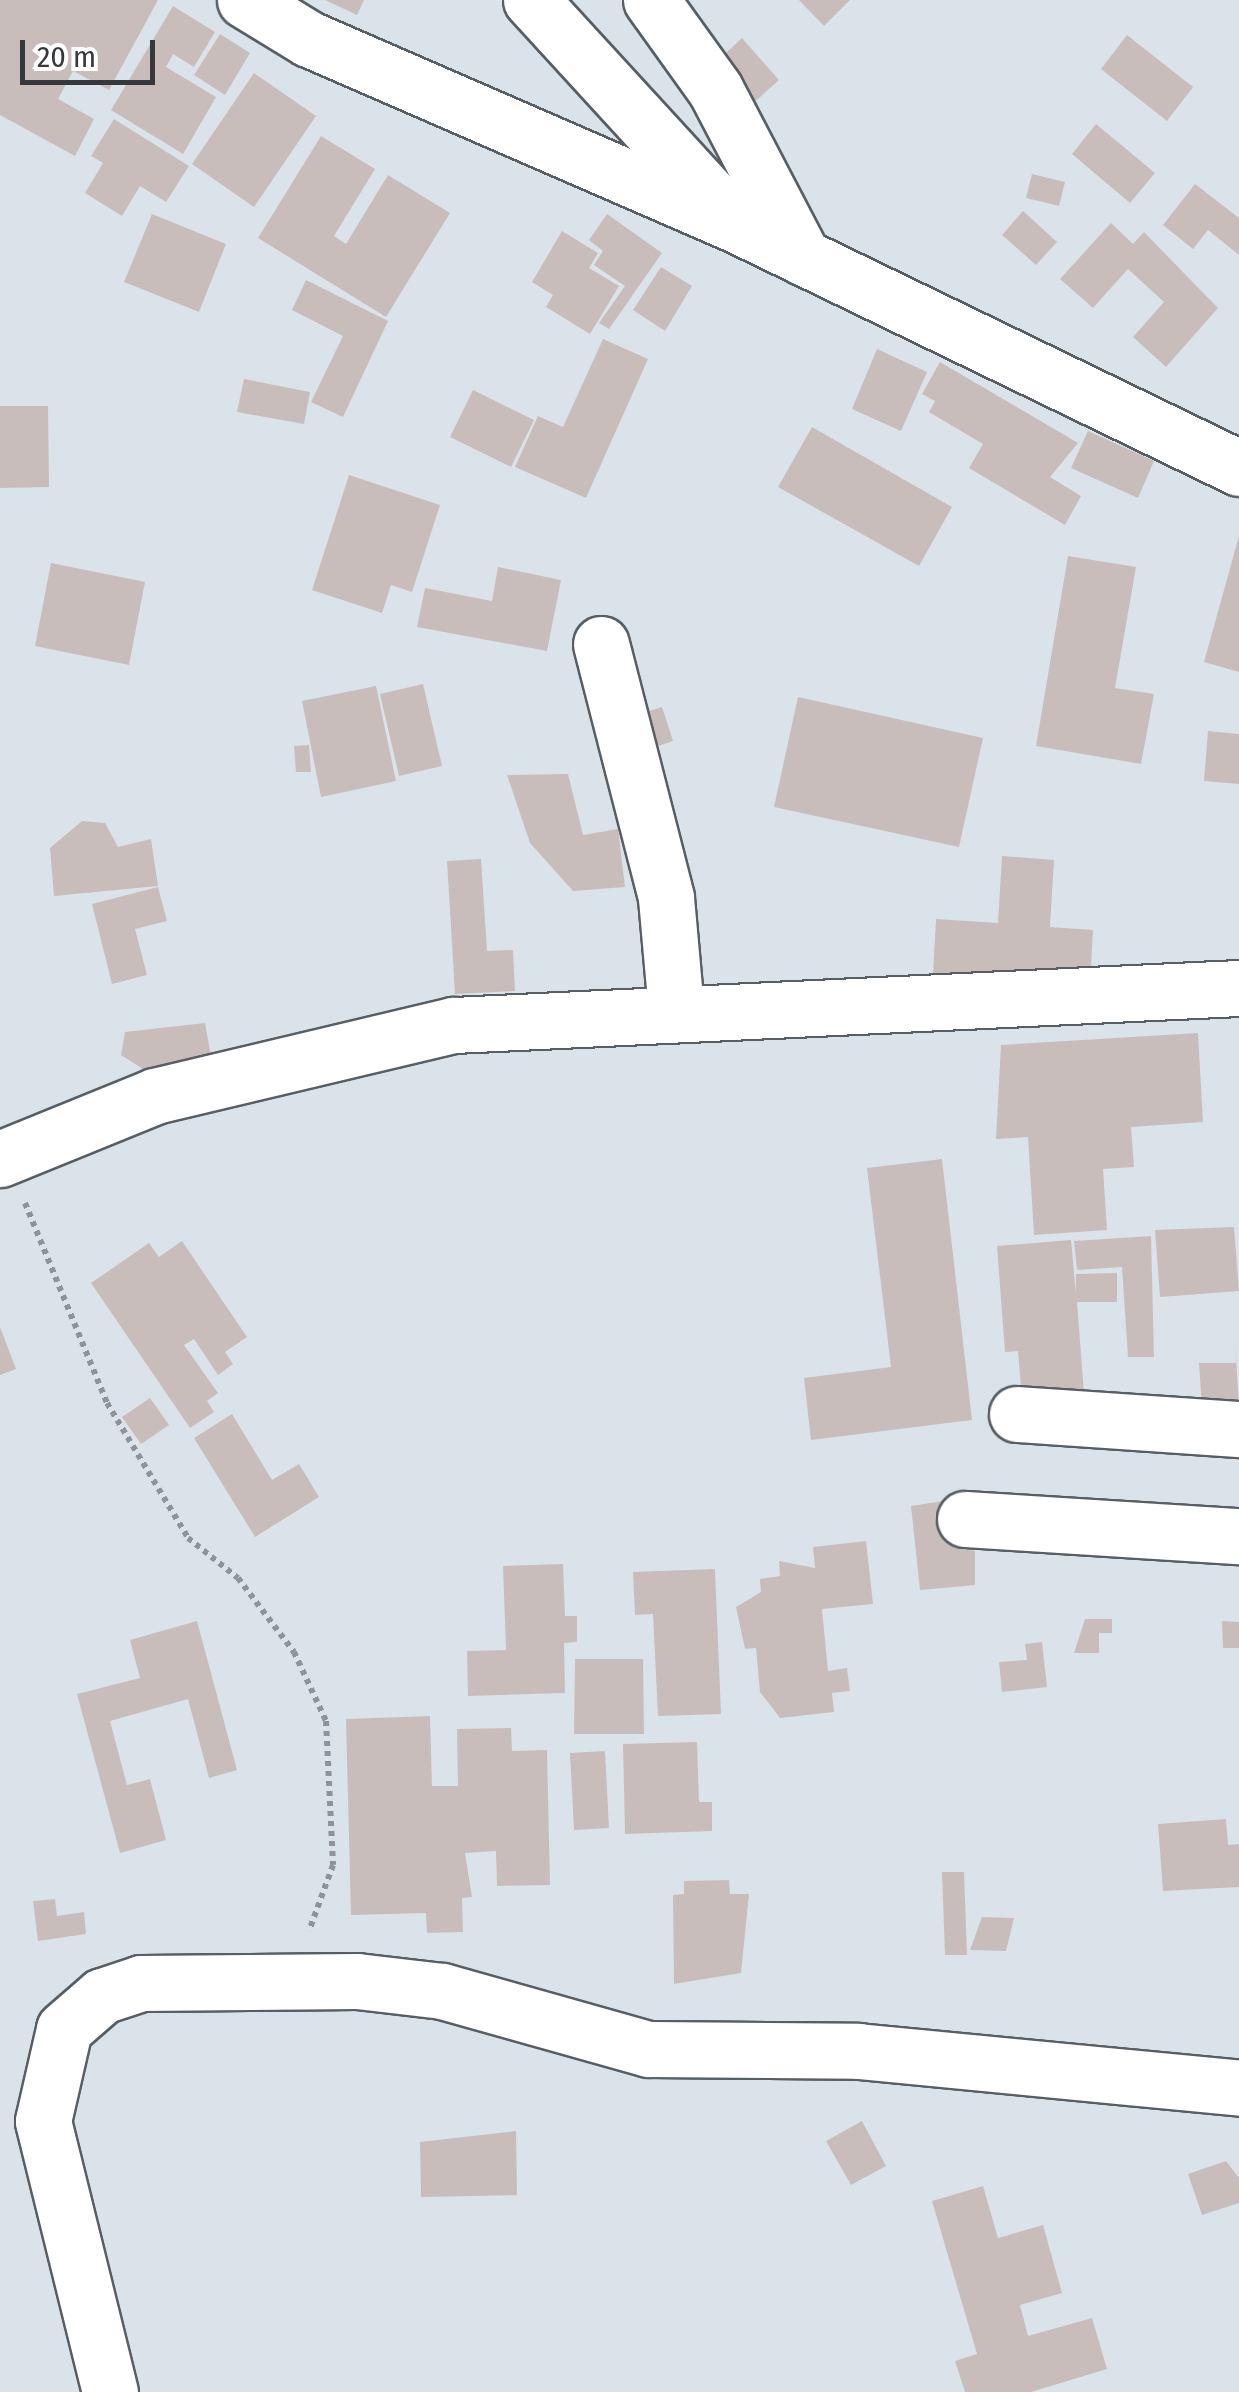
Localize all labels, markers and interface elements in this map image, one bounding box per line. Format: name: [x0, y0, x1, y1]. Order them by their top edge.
scale bar: [25, 20, 160, 82]
text: 20 m: [37, 39, 96, 75]

